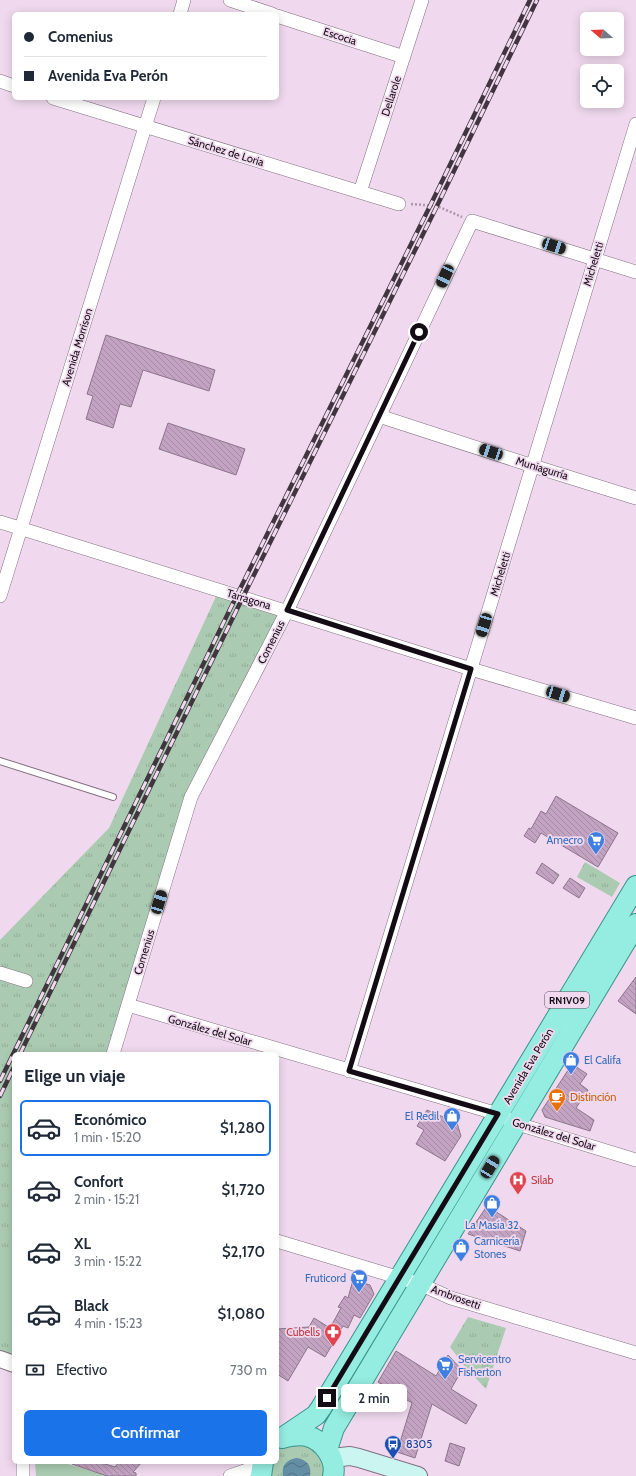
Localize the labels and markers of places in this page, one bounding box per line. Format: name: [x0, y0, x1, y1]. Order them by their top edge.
supermarket icon: Amecro: [586, 830, 606, 855]
place label: Amecro: [547, 833, 583, 847]
shop icon: El Califa: [561, 1050, 581, 1075]
place label: El Califa: [584, 1053, 622, 1067]
cafe icon: Distinción: [547, 1087, 567, 1112]
place label: Distinción: [570, 1090, 617, 1104]
shop icon: El Redil: [442, 1106, 462, 1131]
place label: El Redil: [405, 1109, 439, 1123]
hospital icon: Silab: [508, 1170, 528, 1195]
place label: Silab: [531, 1173, 554, 1187]
shop icon: La Masía 32: [482, 1193, 502, 1218]
place label: La Masía 32: [465, 1218, 519, 1232]
place label: Carnicería Stones: [474, 1234, 520, 1261]
shop icon: Carnicería Stones: [451, 1237, 471, 1262]
supermarket icon: Fruticord: [349, 1268, 369, 1293]
place label: Fruticord: [305, 1271, 346, 1285]
pharmacy icon: Cubells: [323, 1322, 343, 1347]
place label: Cubells: [286, 1325, 320, 1339]
place label: Servicentro Fisherton: [458, 1352, 511, 1379]
supermarket icon: Servicentro Fisherton: [435, 1355, 455, 1380]
bus stop icon: 8305: [383, 1434, 403, 1459]
place label: 8305: [406, 1437, 432, 1451]

